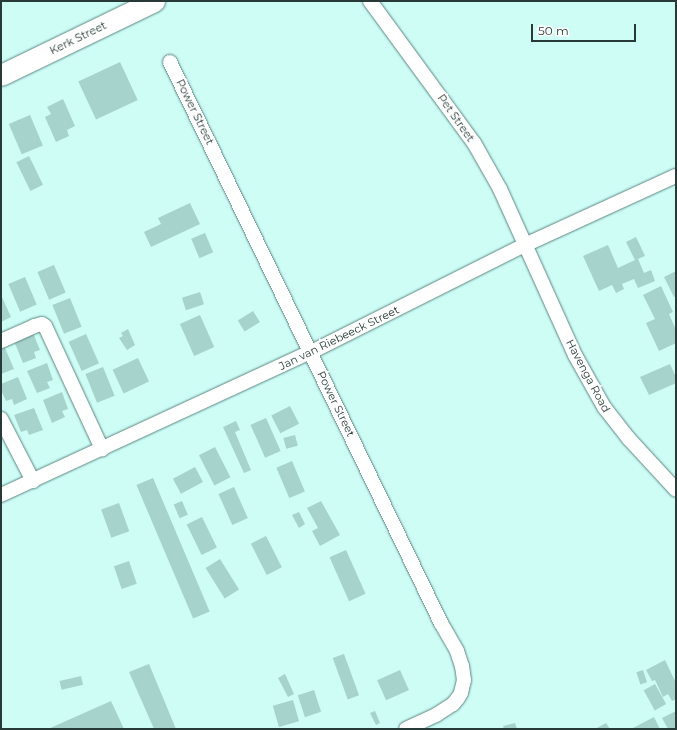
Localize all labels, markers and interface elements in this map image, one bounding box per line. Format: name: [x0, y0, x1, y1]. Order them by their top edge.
scale bar: [533, 16, 638, 42]
street label: Kerk Street: [48, 19, 108, 57]
text: 50 m: [538, 23, 569, 38]
street label: Power Street: [173, 77, 217, 147]
street label: Pet Street: [435, 92, 477, 144]
street label: Jan van Riebeeck Street: [277, 303, 401, 373]
street label: Havenga Road: [563, 337, 613, 415]
street label: Power Street: [314, 369, 358, 439]

